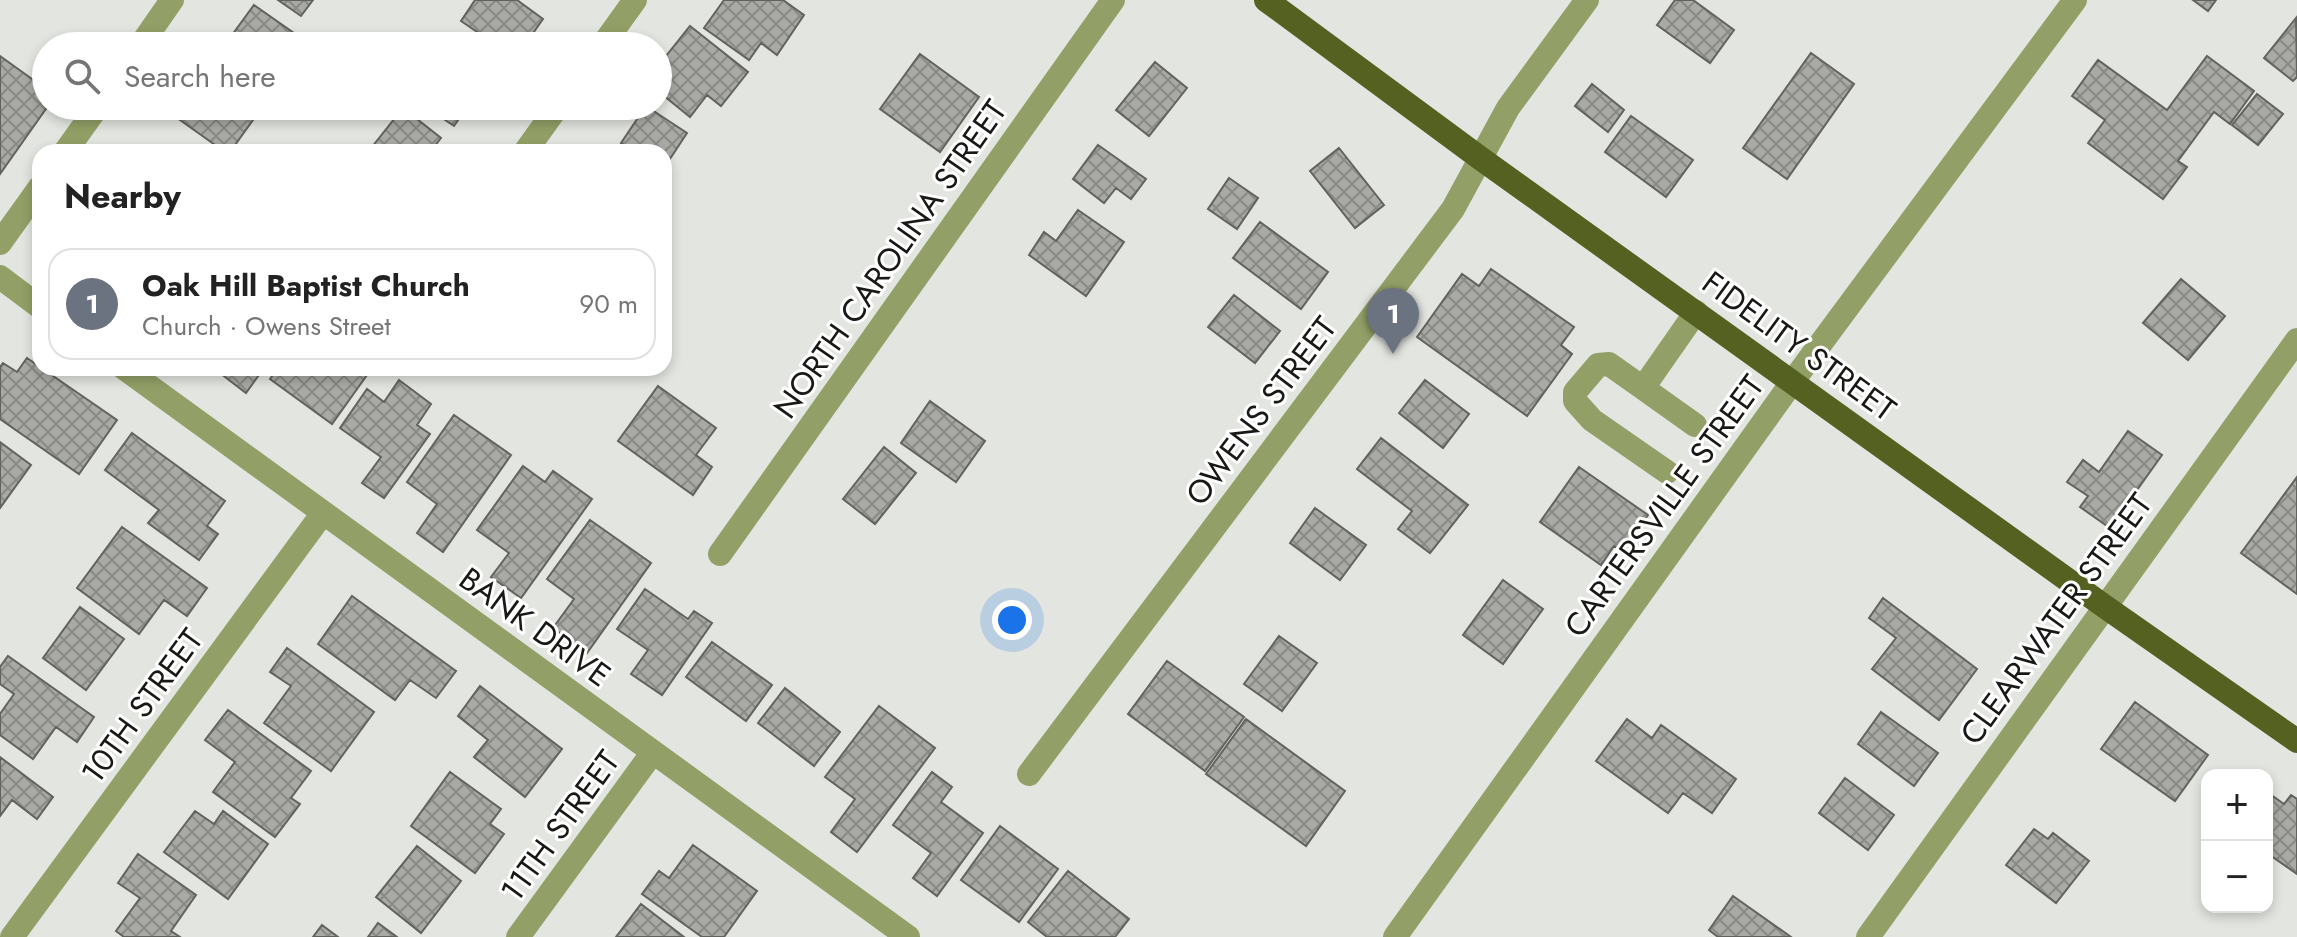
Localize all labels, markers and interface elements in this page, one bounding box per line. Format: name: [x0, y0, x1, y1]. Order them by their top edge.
search box: [32, 32, 672, 120]
icon: search: [60, 54, 104, 98]
text: Search here: [124, 55, 276, 98]
street label: NORTH CAROLINA STREET: [762, 90, 1018, 428]
text: Nearby: [64, 172, 181, 221]
street label: FIDELITY STREET: [1693, 260, 1905, 432]
text: Oak Hill Baptist Church: [142, 264, 470, 307]
text: 1: [85, 285, 99, 323]
text: 90 m: [579, 285, 638, 323]
pin: 1: [1367, 288, 1419, 354]
text: Church · Owens Street: [142, 307, 391, 345]
street label: OWENS STREET: [1175, 307, 1347, 515]
street label: CARTERSVILLE STREET: [1553, 365, 1775, 646]
street label: CLEARWATER STREET: [1949, 484, 2163, 754]
street label: BANK DRIVE: [450, 556, 620, 698]
your location: [992, 600, 1032, 640]
street label: 10TH STREET: [70, 619, 214, 793]
street label: 11TH STREET: [489, 741, 631, 911]
map controls: [2201, 769, 2273, 913]
button: +: [2201, 769, 2273, 841]
button: −: [2201, 841, 2273, 913]

